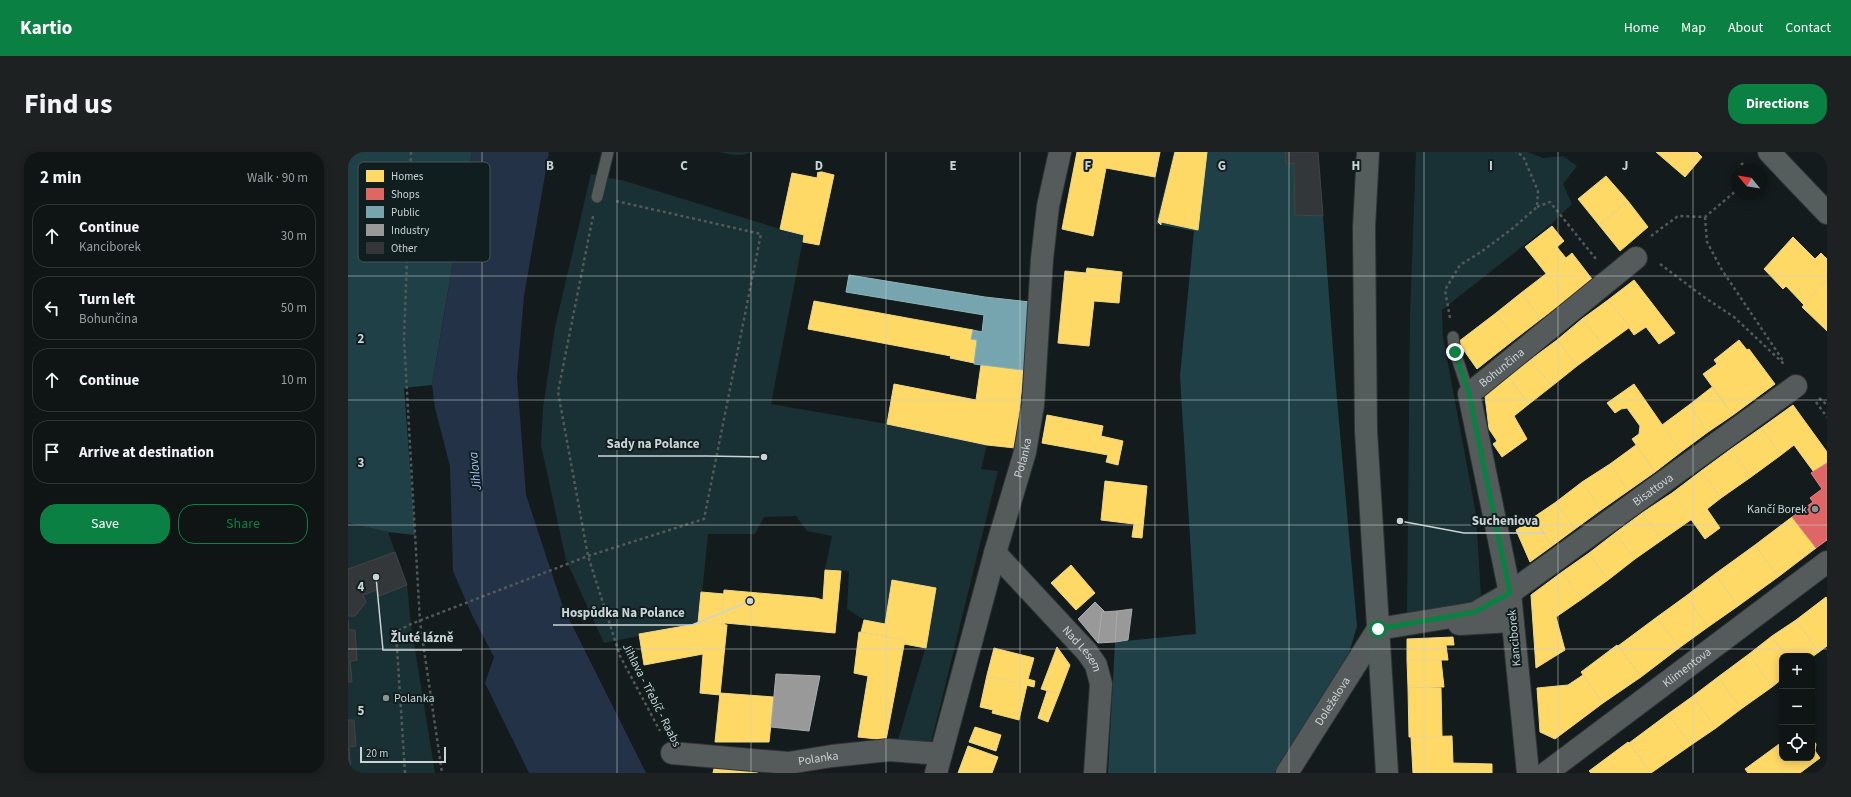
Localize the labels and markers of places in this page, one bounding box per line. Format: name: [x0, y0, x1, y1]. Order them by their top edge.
callout: Sady na Polance: [598, 431, 707, 456]
place label: Kančí Borek: [1747, 501, 1807, 518]
marker: Kančí Borek: [1810, 504, 1820, 514]
callout: Sucheniova: [1464, 508, 1546, 533]
callout: Hospůdka Na Polance: [553, 600, 692, 625]
callout: Žluté lázně: [383, 625, 462, 650]
place label: Polanka: [394, 690, 435, 707]
marker: Polanka: [381, 693, 391, 703]

